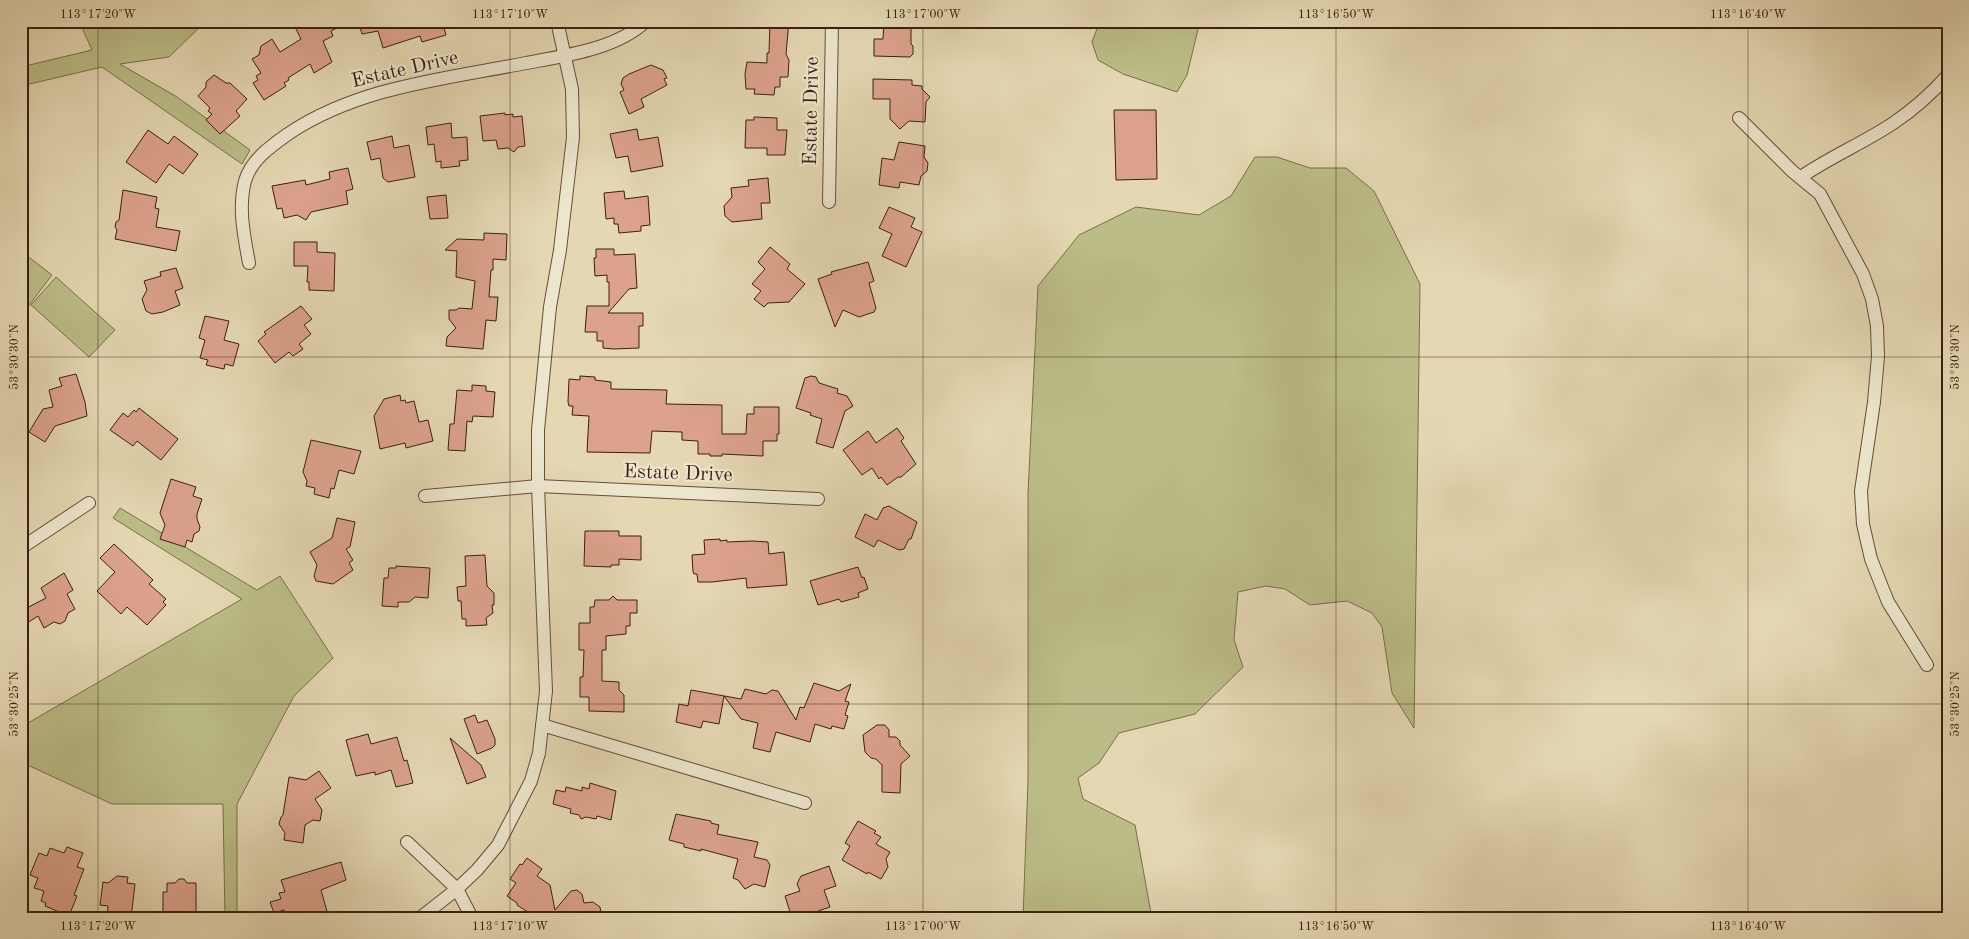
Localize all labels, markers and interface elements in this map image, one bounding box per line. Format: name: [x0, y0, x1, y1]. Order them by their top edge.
text: 113°16'50"W: [1298, 8, 1374, 21]
text: 113°17'20"W: [60, 9, 136, 21]
text: 113°17'10"W: [472, 9, 548, 21]
text: 113°17'00"W: [885, 9, 961, 21]
text: 113°16'40"W: [1710, 9, 1786, 21]
street label: Estate Drive: [350, 48, 460, 92]
street label: Estate Drive: [801, 56, 823, 166]
text: 53°30'30"N: [8, 324, 21, 390]
text: 53°30'30"N: [1949, 324, 1962, 390]
street label: Estate Drive: [623, 462, 733, 486]
text: 53°30'25"N: [8, 671, 21, 737]
text: 53°30'25"N: [1949, 671, 1962, 737]
text: 113°16'50"W: [1298, 920, 1374, 933]
text: 113°17'20"W: [60, 921, 136, 933]
text: 113°17'10"W: [472, 921, 548, 933]
text: 113°17'00"W: [885, 921, 961, 933]
text: 113°16'40"W: [1710, 921, 1786, 933]

